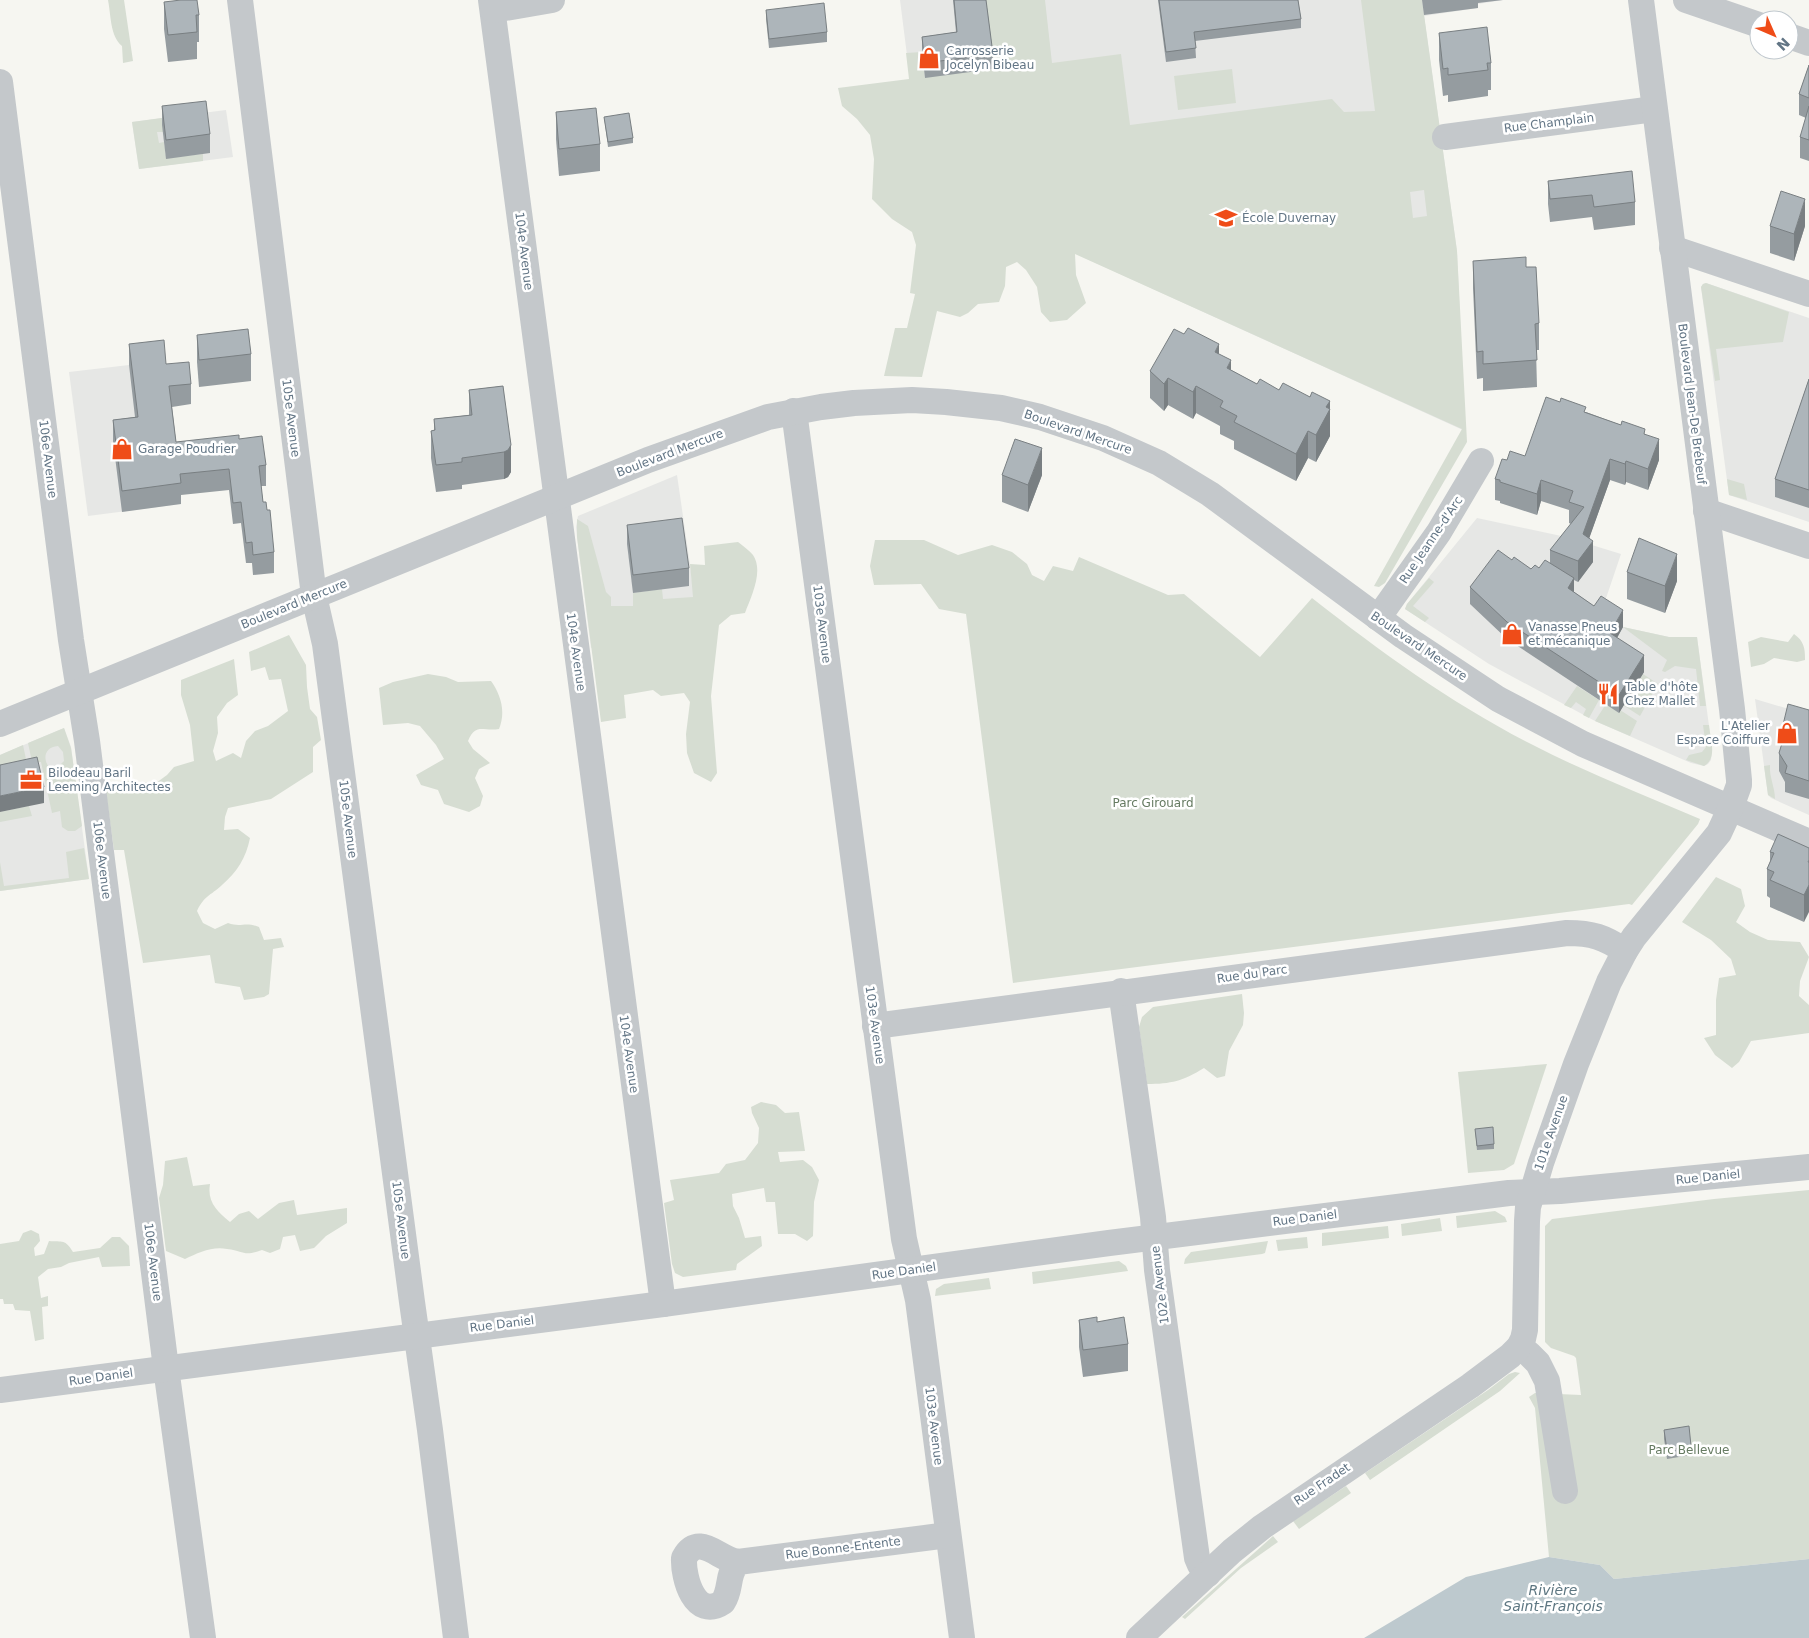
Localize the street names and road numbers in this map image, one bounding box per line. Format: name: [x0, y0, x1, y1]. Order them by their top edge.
street label: Rue Champlain: [1503, 111, 1595, 135]
street label: 104e Avenue: [512, 211, 536, 291]
street label: Boulevard Jean-De Brébeuf: [1675, 323, 1709, 486]
street label: 105e Avenue: [279, 378, 303, 458]
street label: Boulevard Mercure: [1022, 407, 1134, 457]
street label: 106e Avenue: [36, 419, 60, 499]
street label: Boulevard Mercure: [615, 426, 725, 480]
street label: Rue Jeanne-d'Arc: [1397, 494, 1465, 586]
street label: Boulevard Mercure: [239, 576, 349, 632]
street label: 103e Avenue: [810, 584, 834, 664]
street label: Boulevard Mercure: [1368, 609, 1470, 683]
street label: 104e Avenue: [564, 612, 588, 692]
street label: 105e Avenue: [336, 779, 360, 859]
street label: 106e Avenue: [90, 820, 114, 900]
street label: Rue du Parc: [1216, 962, 1288, 986]
street label: 103e Avenue: [863, 985, 887, 1065]
street label: 104e Avenue: [617, 1014, 641, 1094]
street label: 101e Avenue: [1532, 1094, 1570, 1172]
street label: Rue Daniel: [1675, 1167, 1741, 1187]
street label: 105e Avenue: [389, 1180, 413, 1260]
street label: Rue Daniel: [1272, 1207, 1338, 1229]
street label: 106e Avenue: [141, 1222, 165, 1302]
street label: 102e Avenue: [1148, 1245, 1172, 1325]
street label: Rue Daniel: [871, 1260, 937, 1282]
street label: Rue Daniel: [469, 1313, 535, 1335]
street label: Rue Daniel: [68, 1366, 134, 1388]
street label: 103e Avenue: [922, 1386, 946, 1466]
street label: Rue Fradet: [1291, 1460, 1353, 1508]
street label: Rue Bonne-Entente: [785, 1534, 901, 1562]

